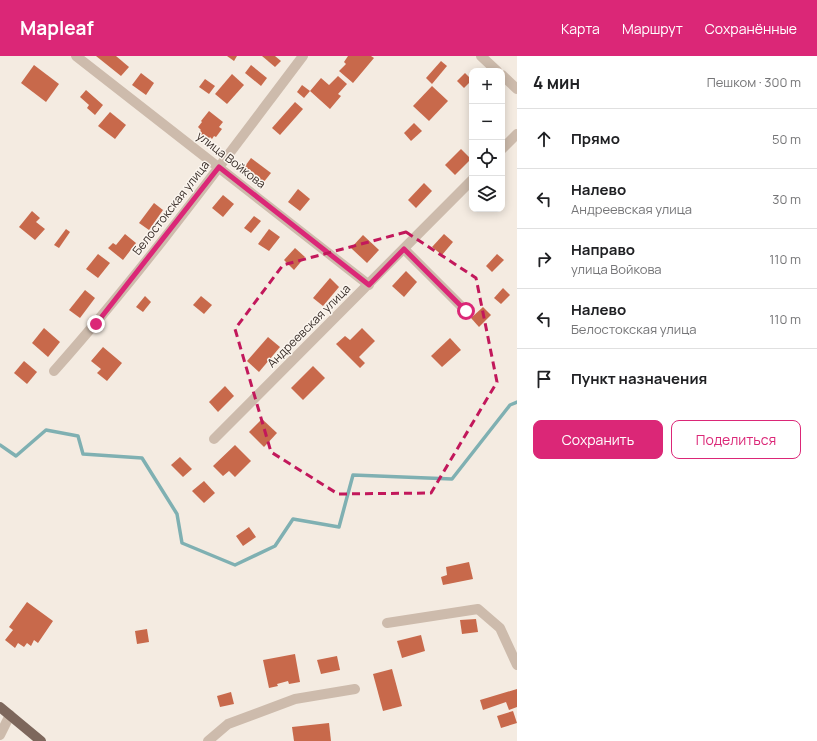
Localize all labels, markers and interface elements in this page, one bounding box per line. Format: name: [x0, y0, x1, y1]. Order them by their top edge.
text: Mapleaf: [20, 15, 94, 41]
text: Карта: [561, 19, 600, 38]
text: Маршрут: [622, 19, 683, 38]
text: Сохранённые: [705, 19, 797, 38]
map controls: [469, 68, 505, 212]
button: +: [469, 68, 505, 104]
text: 4 мин: [533, 71, 580, 94]
text: Пешком · 300 m: [707, 73, 801, 91]
button: −: [469, 104, 505, 140]
street label: улица Войкова: [193, 127, 269, 192]
icon: ahead: [533, 128, 555, 150]
text: Прямо: [571, 128, 620, 149]
text: 50 m: [772, 130, 801, 148]
button: locate: [469, 140, 505, 176]
street label: Белостокская улица: [128, 157, 213, 259]
button: layers: [469, 176, 505, 212]
text: Налево: [571, 179, 626, 200]
icon: left: [533, 188, 555, 210]
text: 30 m: [772, 190, 801, 208]
text: Андреевская улица: [571, 200, 692, 218]
text: Направо: [571, 239, 635, 260]
icon: right: [533, 248, 555, 270]
text: 110 m: [769, 250, 801, 268]
text: улица Войкова: [571, 260, 662, 278]
street label: Андреевская улица: [263, 280, 354, 371]
text: Налево: [571, 299, 626, 320]
route start: [457, 302, 475, 320]
icon: left: [533, 308, 555, 330]
text: 110 m: [769, 310, 801, 328]
route end: [87, 315, 105, 333]
text: Белостокская улица: [571, 320, 696, 338]
icon: arrive: [533, 368, 555, 390]
text: Пункт назначения: [571, 368, 707, 389]
button: Сохранить: [533, 420, 663, 459]
button: Поделиться: [671, 420, 801, 459]

